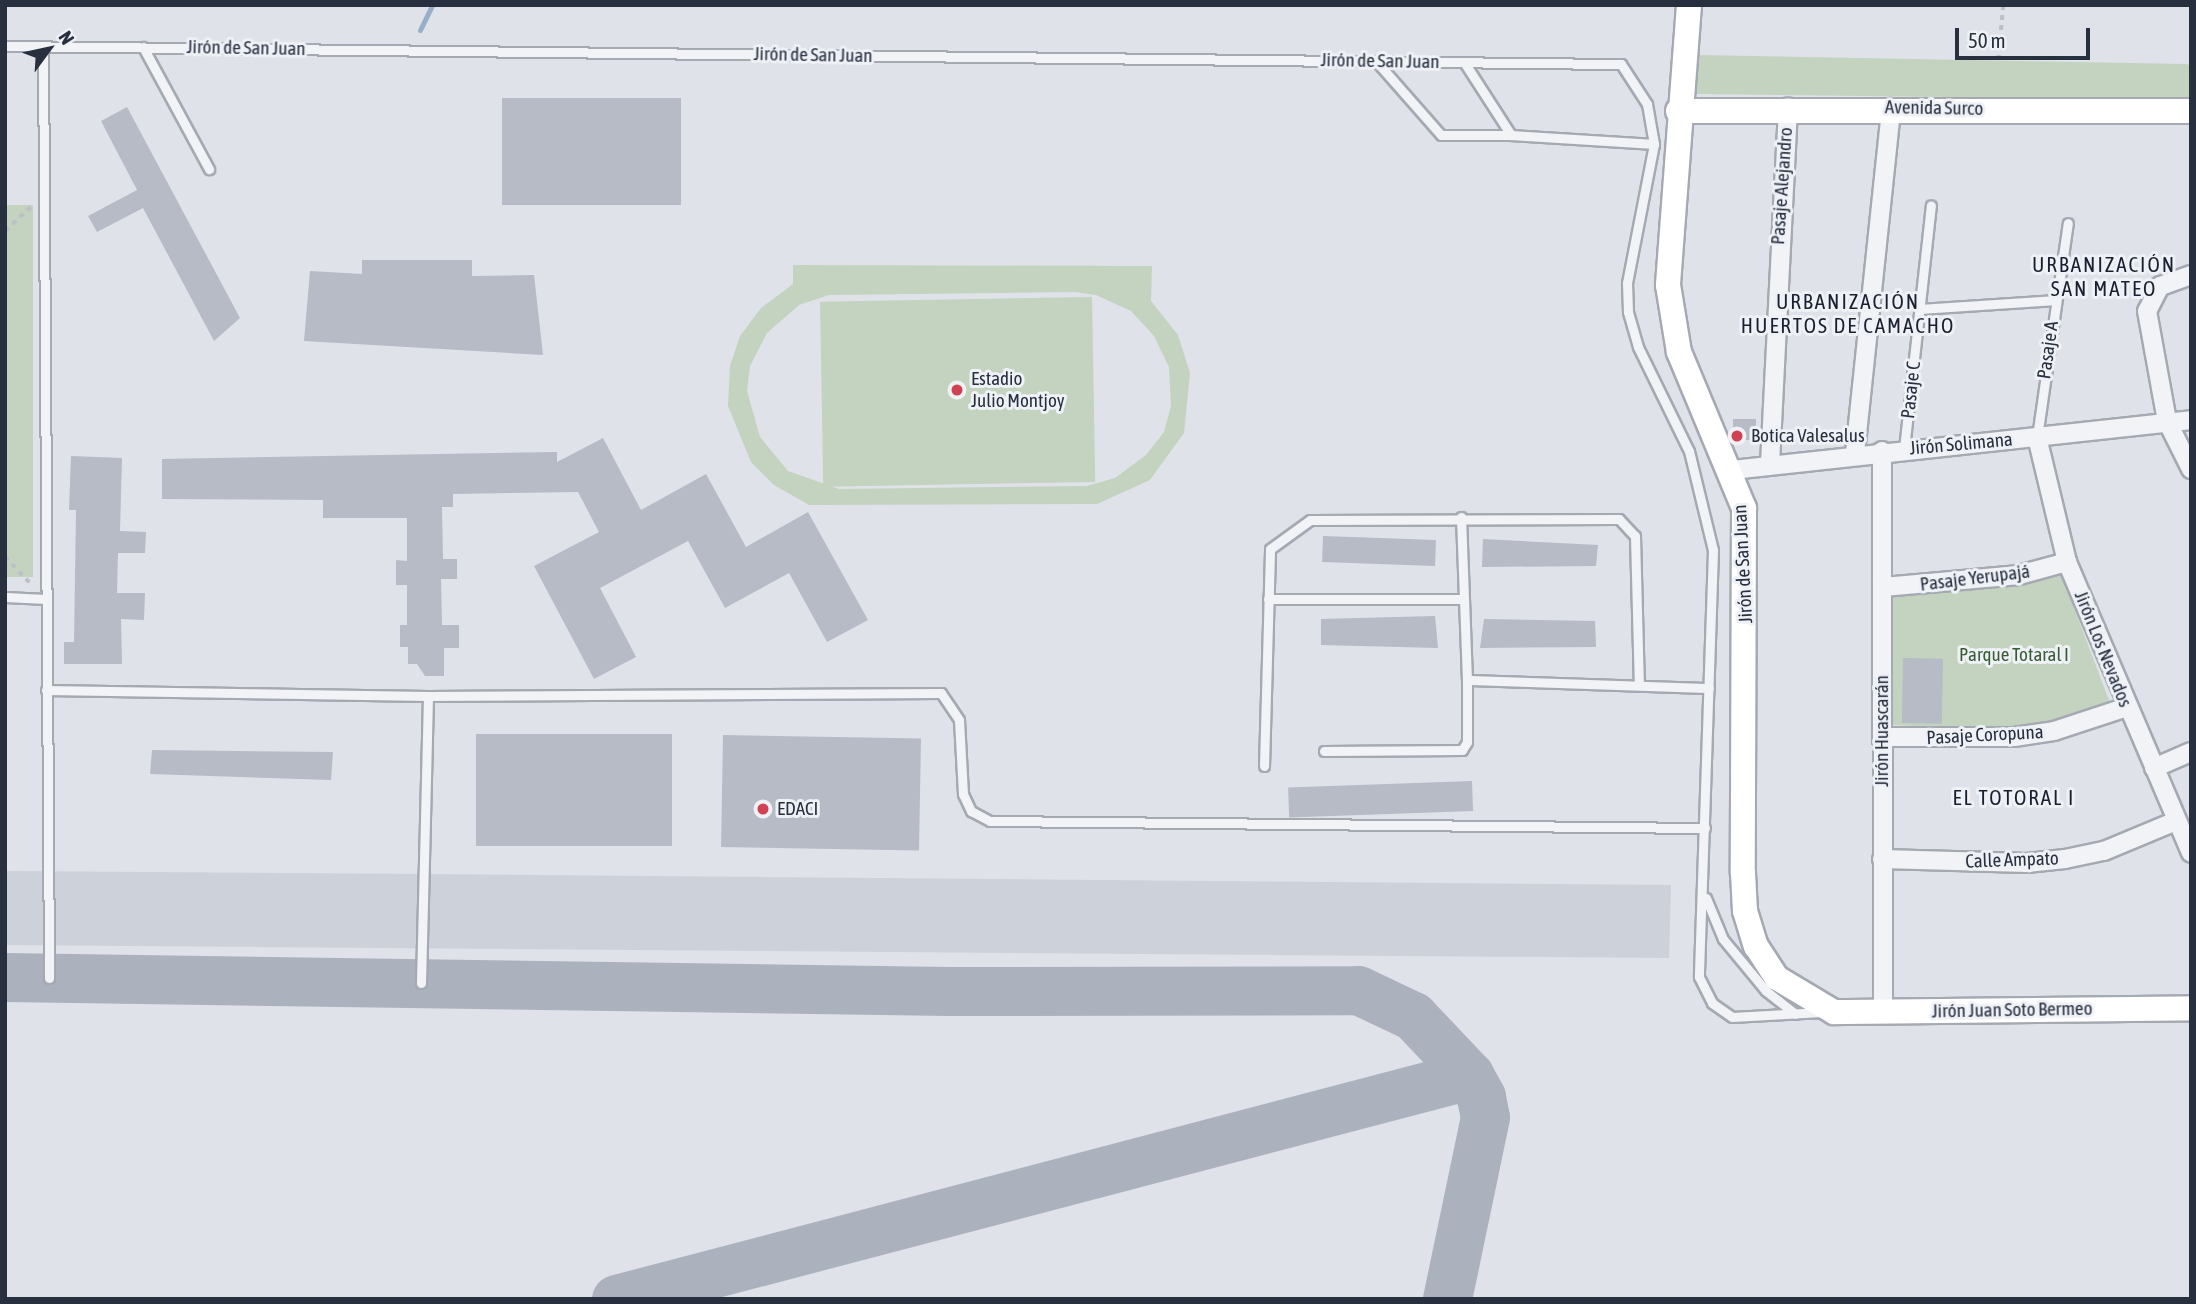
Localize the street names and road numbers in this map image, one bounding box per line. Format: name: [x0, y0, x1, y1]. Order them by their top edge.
street label: Jirón de San Juan: [186, 36, 306, 60]
street label: Jirón de San Juan: [753, 43, 873, 67]
street label: Jirón de San Juan: [1320, 49, 1440, 73]
street label: Avenida Surco: [1885, 96, 1983, 120]
street label: Pasaje Alejandro: [1767, 127, 1797, 245]
street label: Pasaje A: [2033, 320, 2063, 380]
street label: Pasaje C: [1897, 360, 1925, 420]
street label: Jirón Solimana: [1908, 428, 2014, 460]
street label: Jirón de San Juan: [1729, 504, 1757, 624]
street label: Pasaje Yerupajá: [1919, 560, 2031, 596]
street label: Jirón Los Nevados: [2069, 588, 2137, 710]
street label: Jirón Huascarán: [1871, 675, 1893, 787]
street label: Pasaje Coropuna: [1926, 721, 2044, 749]
street label: Calle Ampato: [1965, 847, 2059, 873]
street label: Jirón Juan Soto Bermeo: [1931, 997, 2093, 1023]

